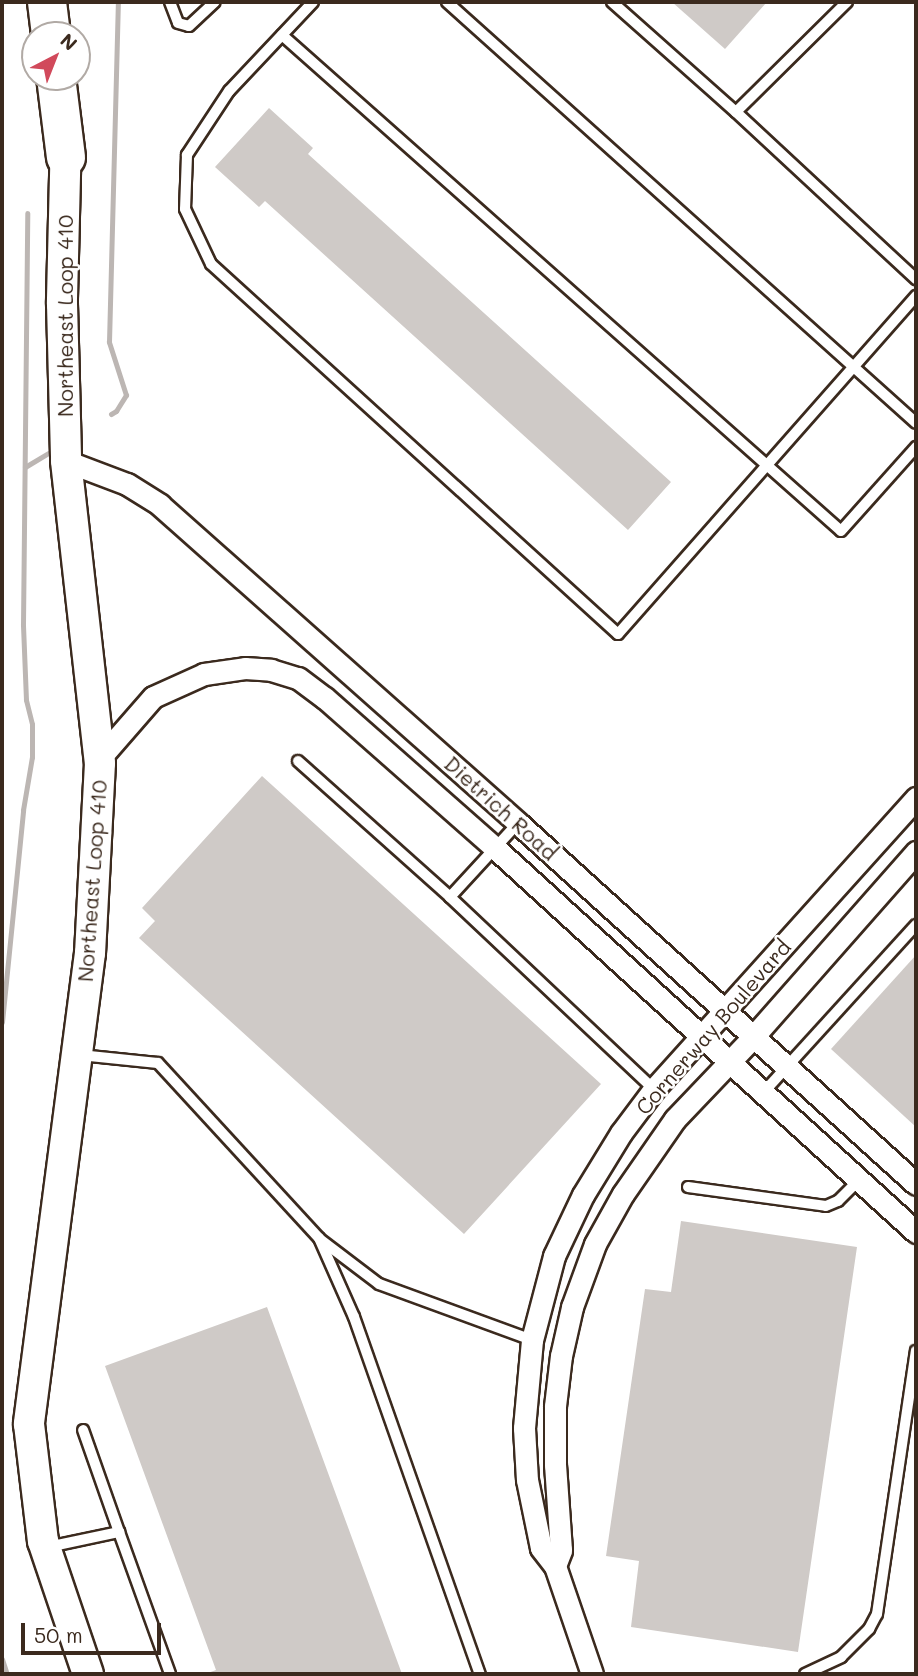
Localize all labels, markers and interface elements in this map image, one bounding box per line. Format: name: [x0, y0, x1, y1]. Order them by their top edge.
north arrow: [21, 21, 91, 91]
text: N: [55, 27, 83, 56]
street label: Northeast Loop 410: [52, 215, 78, 417]
street label: Dietrich Road: [439, 751, 563, 865]
street label: Northeast Loop 410: [72, 779, 112, 983]
street label: Cornerway Boulevard: [630, 934, 796, 1120]
scale bar: [24, 1610, 164, 1654]
text: 50 m: [34, 1621, 83, 1648]

